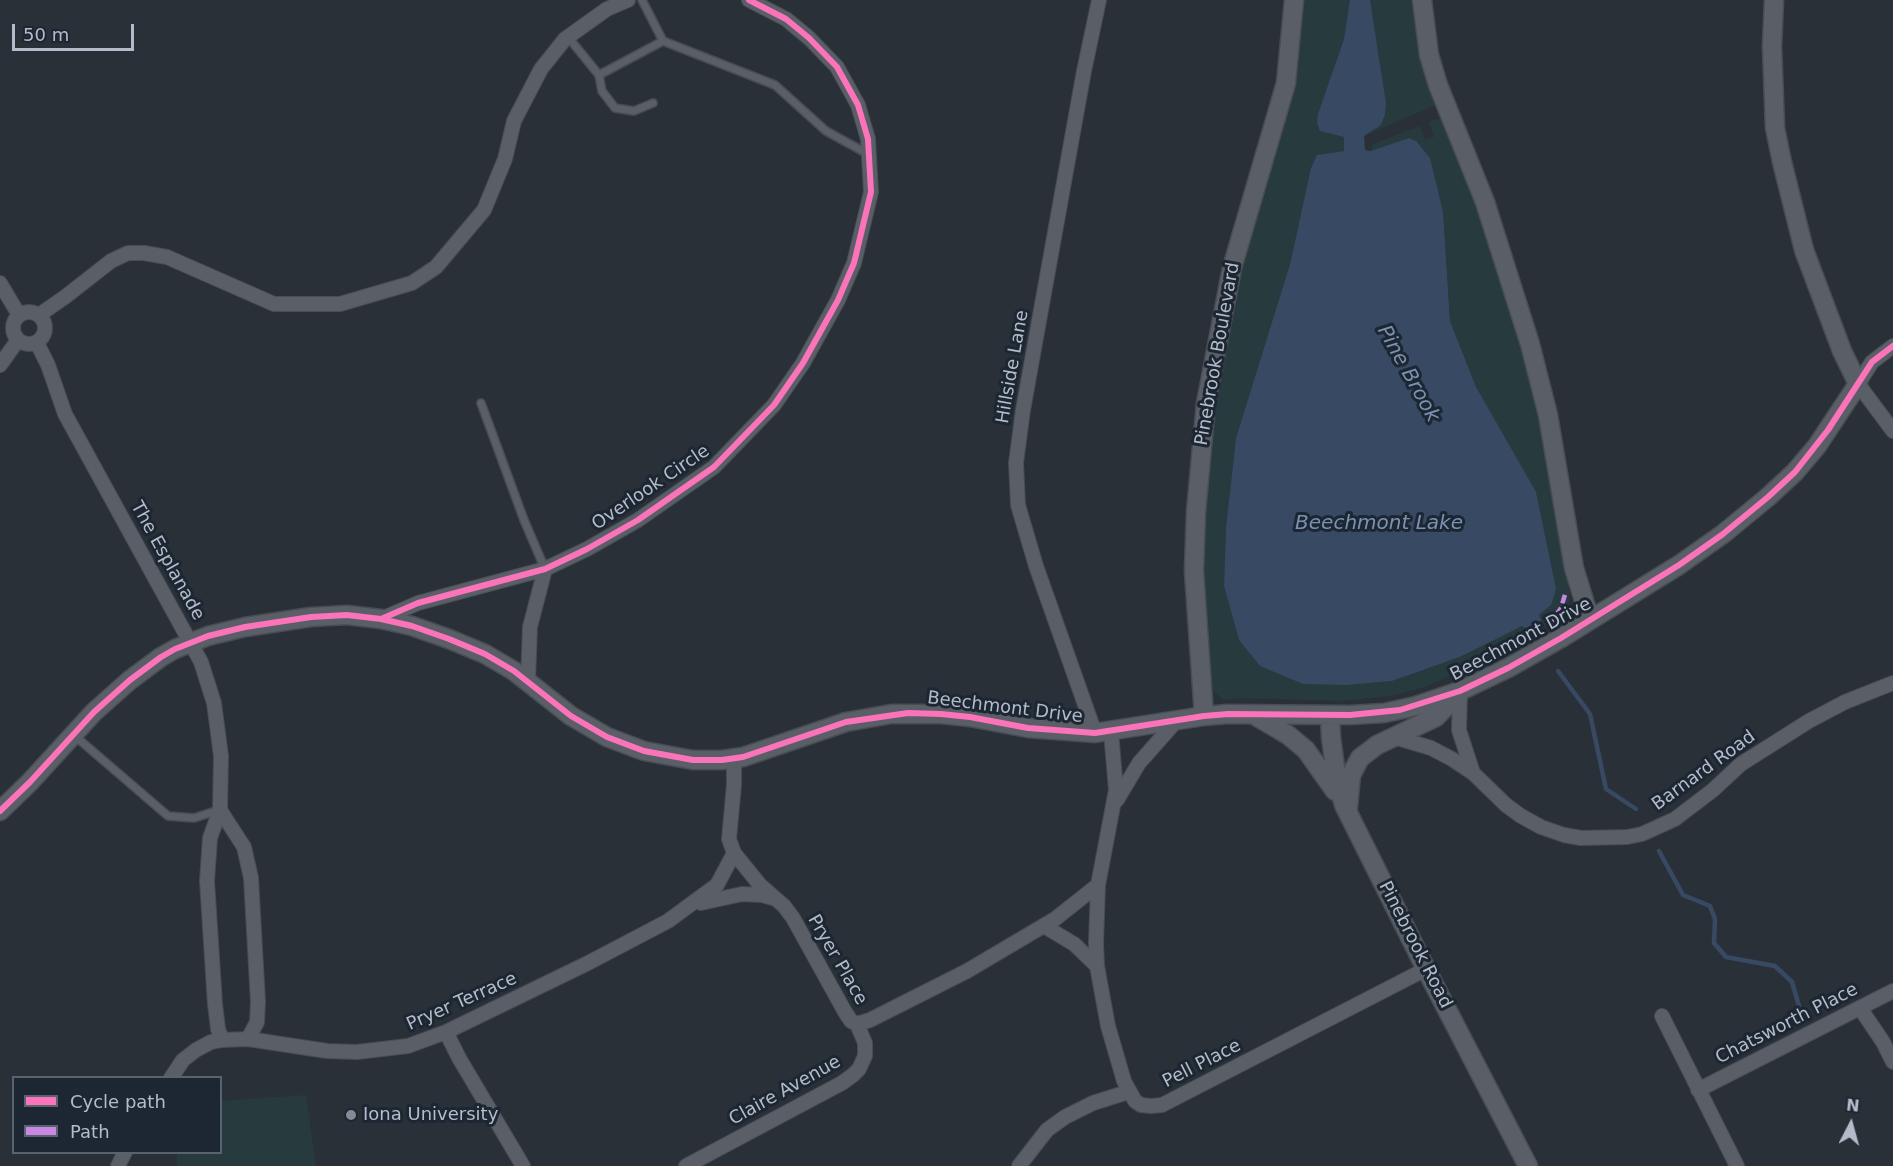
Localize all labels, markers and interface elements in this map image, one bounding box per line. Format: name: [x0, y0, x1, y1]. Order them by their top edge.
scale bar: [15, 12, 136, 50]
text: 50 m: [23, 24, 69, 45]
street label: Pinebrook Boulevard: [1191, 261, 1245, 447]
street label: Hillside Lane: [992, 309, 1034, 425]
water label: Pine Brook: [1372, 321, 1444, 427]
street label: Overlook Circle: [588, 441, 714, 535]
street label: The Esplanade: [125, 498, 209, 624]
water label: Beechmont Lake: [1295, 512, 1463, 536]
street label: Beechmont Drive: [1447, 594, 1595, 686]
street label: Beechmont Drive: [926, 688, 1084, 728]
street label: Barnard Road: [1648, 726, 1760, 816]
street label: Pinebrook Road: [1374, 878, 1456, 1012]
street label: Pryer Place: [802, 911, 872, 1009]
street label: Pryer Terrace: [404, 968, 520, 1036]
street label: Chatsworth Place: [1712, 979, 1862, 1069]
street label: Pell Place: [1159, 1035, 1245, 1093]
street label: Claire Avenue: [725, 1051, 845, 1131]
legend: [12, 1076, 222, 1154]
text: Cycle path: [70, 1091, 166, 1112]
north arrow: [1821, 1094, 1881, 1154]
text: N: [1845, 1095, 1861, 1116]
place label: Iona University: [363, 1104, 498, 1126]
marker: Iona University: [344, 1108, 358, 1122]
text: Path: [70, 1121, 110, 1142]

